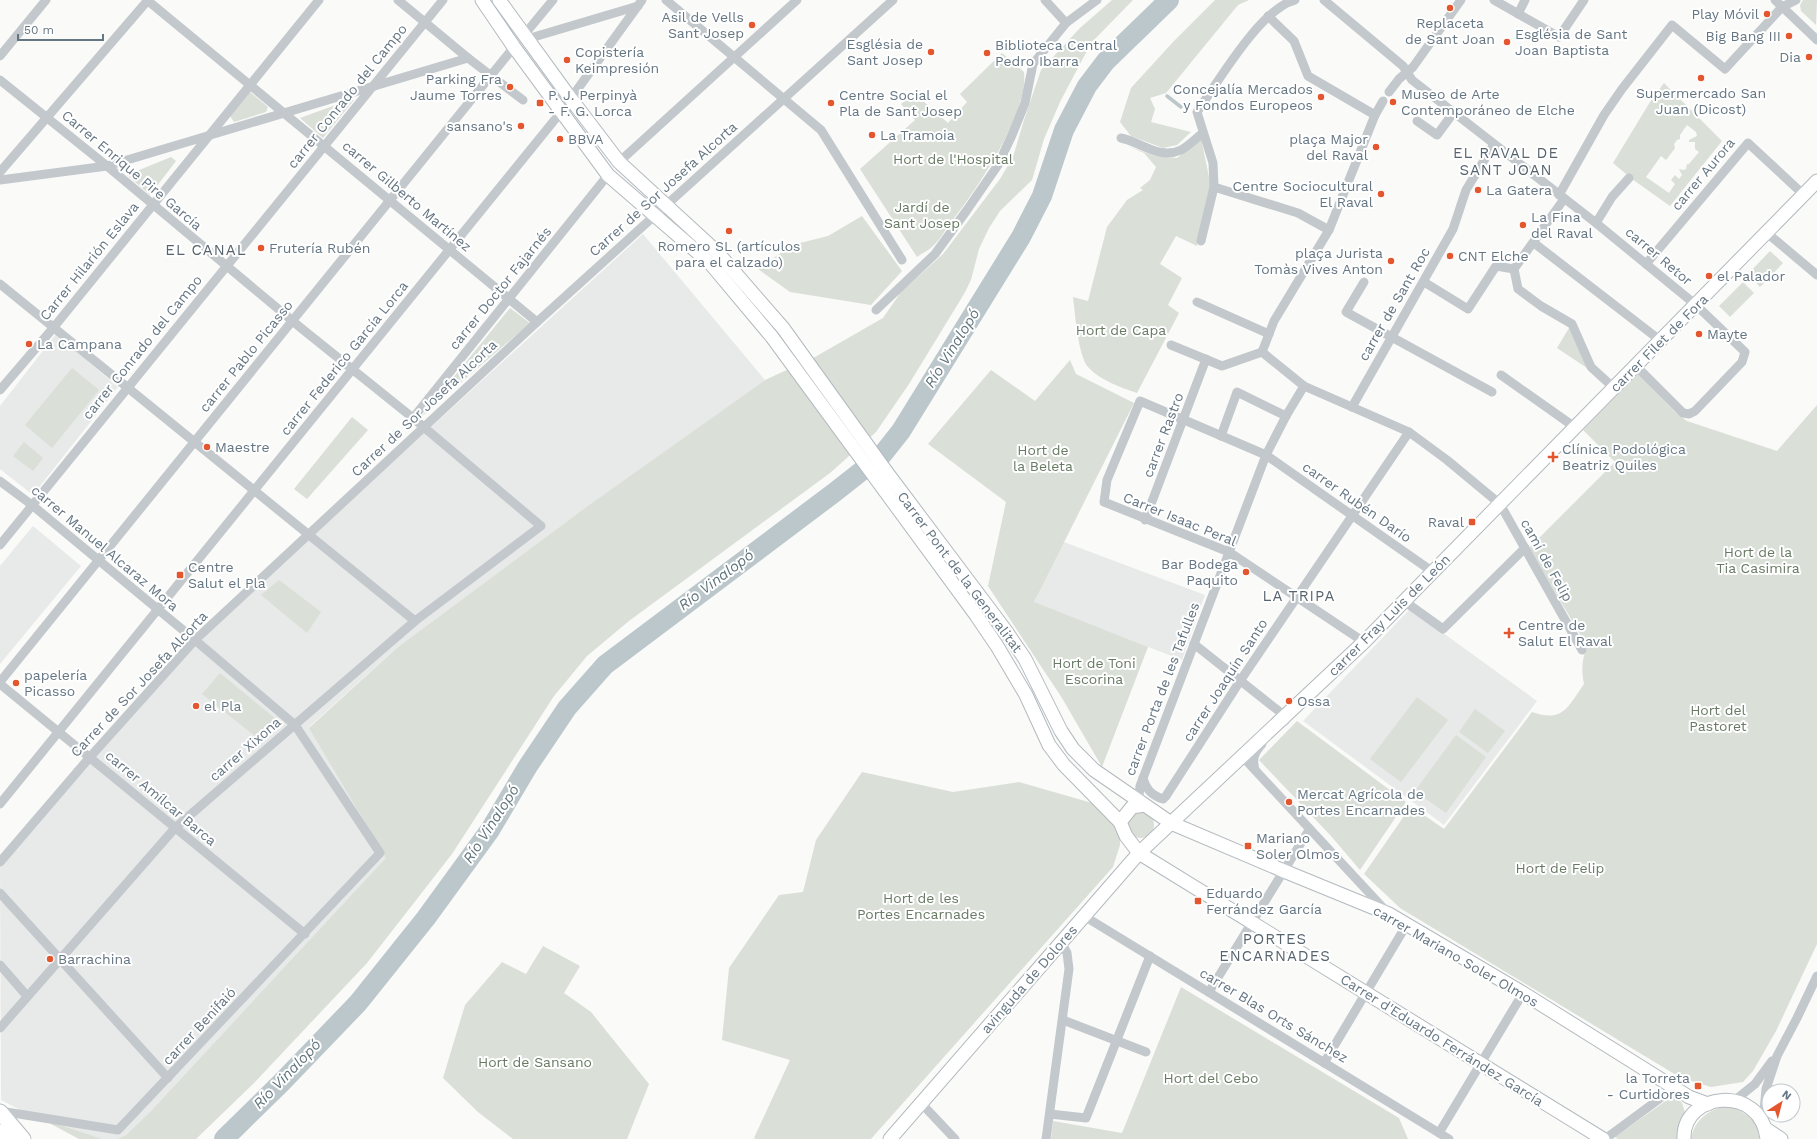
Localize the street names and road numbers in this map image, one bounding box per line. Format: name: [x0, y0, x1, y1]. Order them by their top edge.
street label: carrer Conrado del Campo: [284, 21, 410, 171]
street label: Carrer Enrique Pire García: [59, 107, 205, 233]
street label: Carrer de Sor Josefa Alcorta: [586, 118, 740, 260]
street label: carrer Aurora: [1668, 134, 1738, 214]
street label: carrer Gilberto Martínez: [339, 137, 475, 255]
street label: Carrer Hilarión Eslava: [36, 198, 142, 323]
street label: carrer Doctor Fajarnés: [446, 223, 554, 353]
street label: carrer Retor: [1622, 223, 1696, 289]
street label: carrer de Sant Roc: [1355, 244, 1433, 363]
street label: carrer Conrado del Campo: [79, 272, 205, 422]
street label: carrer Federico García Lorca: [277, 278, 411, 438]
street label: carrer Filet de Fora: [1607, 291, 1711, 395]
street label: carrer Pablo Picasso: [196, 297, 296, 415]
street label: Carrer de Sor Josefa Alcorta: [348, 336, 500, 480]
street label: carrer Rastro: [1139, 390, 1187, 480]
street label: carrer Rubén Darío: [1300, 458, 1414, 546]
street label: carrer Manuel Alcaraz Mora: [28, 482, 182, 614]
street label: Carrer Pont de la Generalitat: [894, 488, 1026, 656]
street label: Carrer Isaac Peral: [1121, 489, 1240, 549]
street label: camí de Felip: [1518, 516, 1576, 604]
street label: carrer Fray Luis de León: [1325, 551, 1453, 679]
street label: carrer Porta de les Tafulles: [1121, 600, 1203, 778]
street label: Carrer de Sor Josefa Alcorta: [67, 608, 211, 760]
street label: carrer Joaquín Santo: [1179, 616, 1271, 744]
street label: carrer Xixona: [206, 714, 284, 784]
street label: carrer Amílcar Barca: [102, 747, 220, 849]
street label: carrer Mariano Soler Olmos: [1371, 902, 1541, 1010]
street label: avinguda de Dolores: [978, 922, 1080, 1036]
street label: carrer Blas Orts Sánchez: [1197, 964, 1351, 1066]
street label: Carrer d'Eduardo Ferrández García: [1338, 971, 1546, 1109]
street label: carrer Benifaió: [159, 984, 239, 1068]

